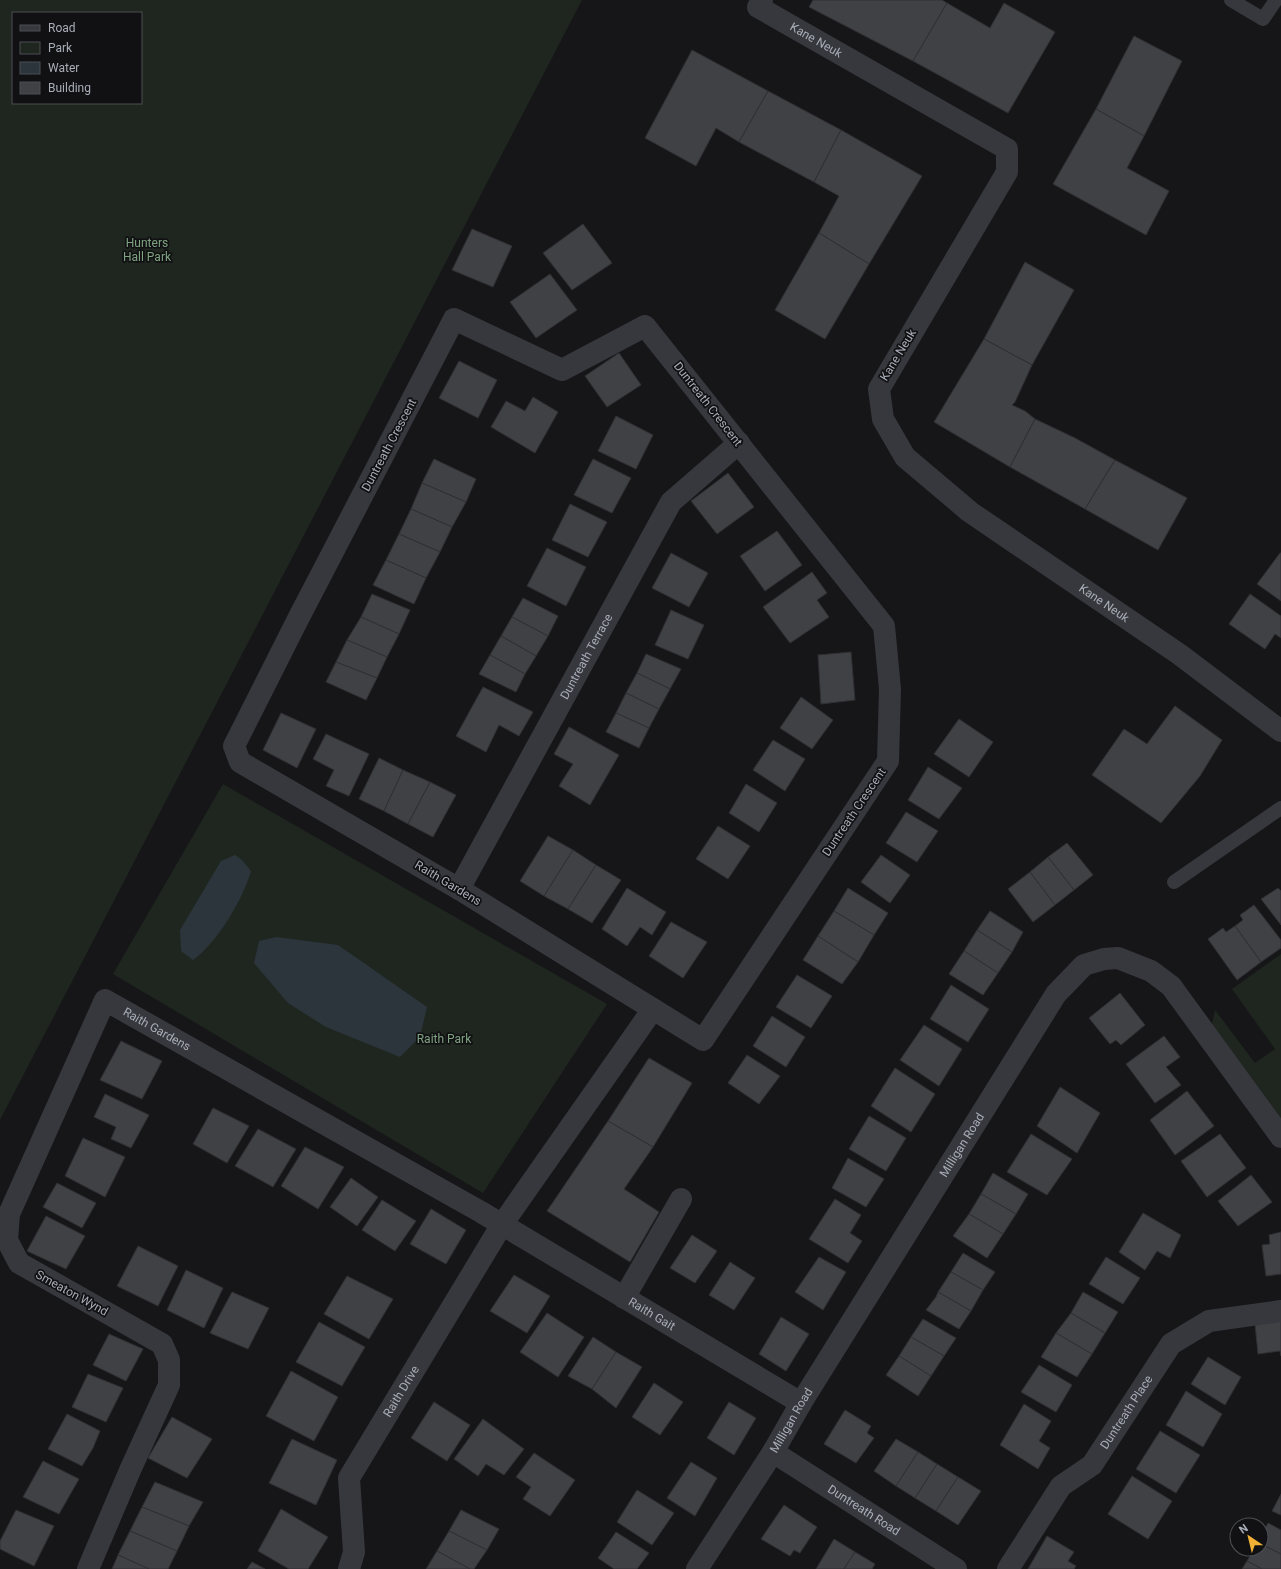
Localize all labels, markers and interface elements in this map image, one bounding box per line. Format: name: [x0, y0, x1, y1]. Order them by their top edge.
legend: [12, 12, 142, 104]
street label: Kane Neuk: [788, 20, 845, 61]
text: Road: [48, 21, 76, 35]
text: Park: [48, 41, 73, 55]
text: Water: [48, 61, 79, 75]
text: Building: [48, 81, 91, 95]
park label: Hunters Hall Park: [123, 236, 172, 264]
street label: Kane Neuk: [877, 326, 919, 383]
street label: Duntreath Crescent: [671, 359, 745, 449]
street label: Duntreath Crescent: [359, 396, 419, 494]
street label: Kane Neuk: [1076, 581, 1133, 626]
street label: Duntreath Terrace: [557, 611, 615, 702]
street label: Duntreath Crescent: [819, 765, 889, 859]
street label: Raith Gardens: [412, 858, 484, 908]
street label: Raith Gardens: [121, 1005, 193, 1054]
park label: Raith Park: [417, 1032, 472, 1046]
street label: Milligan Road: [937, 1110, 987, 1180]
street label: Smeaton Wynd: [33, 1267, 111, 1319]
street label: Raith Gait: [626, 1295, 678, 1333]
street label: Raith Drive: [380, 1363, 422, 1420]
street label: Duntreath Place: [1097, 1373, 1156, 1452]
street label: Milligan Road: [767, 1385, 816, 1455]
street label: Duntreath Road: [825, 1482, 903, 1538]
north arrow: [1229, 1517, 1269, 1557]
text: N: [1237, 1522, 1251, 1537]

